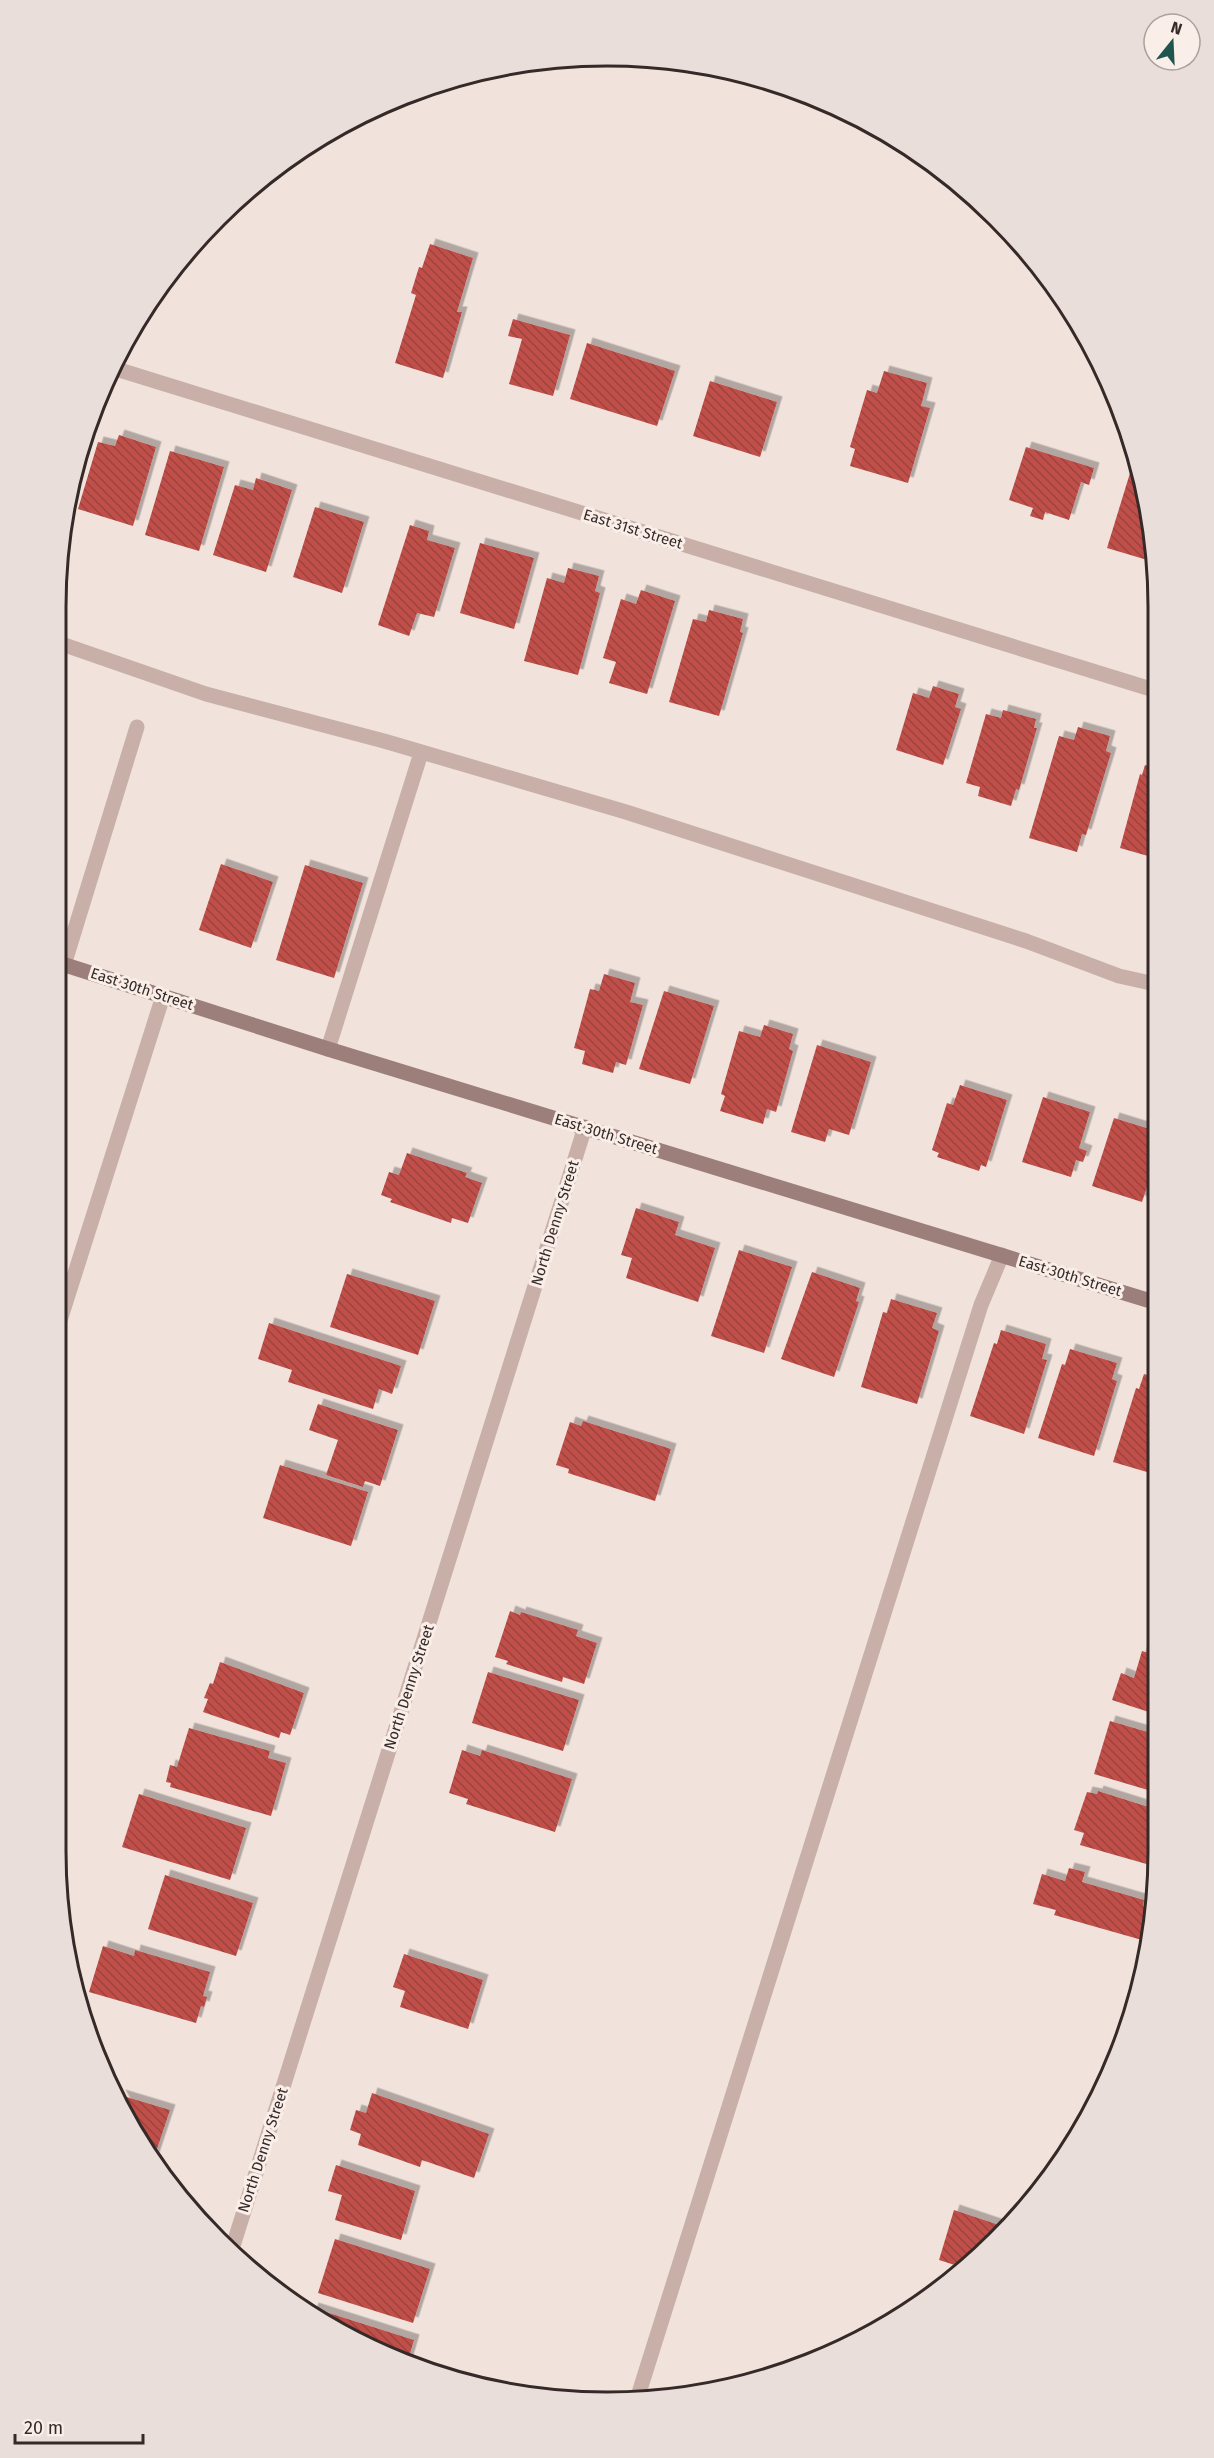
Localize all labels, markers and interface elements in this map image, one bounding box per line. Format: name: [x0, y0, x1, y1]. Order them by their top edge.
north arrow: [1142, 12, 1202, 72]
text: N: [1169, 18, 1184, 39]
street label: East 31st Street: [581, 505, 685, 553]
street label: East 30th Street: [88, 964, 196, 1014]
street label: East 30th Street: [552, 1110, 660, 1158]
street label: North Denny Street: [527, 1157, 583, 1288]
street label: East 30th Street: [1016, 1252, 1124, 1300]
street label: North Denny Street: [380, 1622, 438, 1752]
street label: North Denny Street: [234, 2085, 292, 2215]
scale bar: [15, 2407, 142, 2445]
text: 20 m: [24, 2417, 63, 2439]

